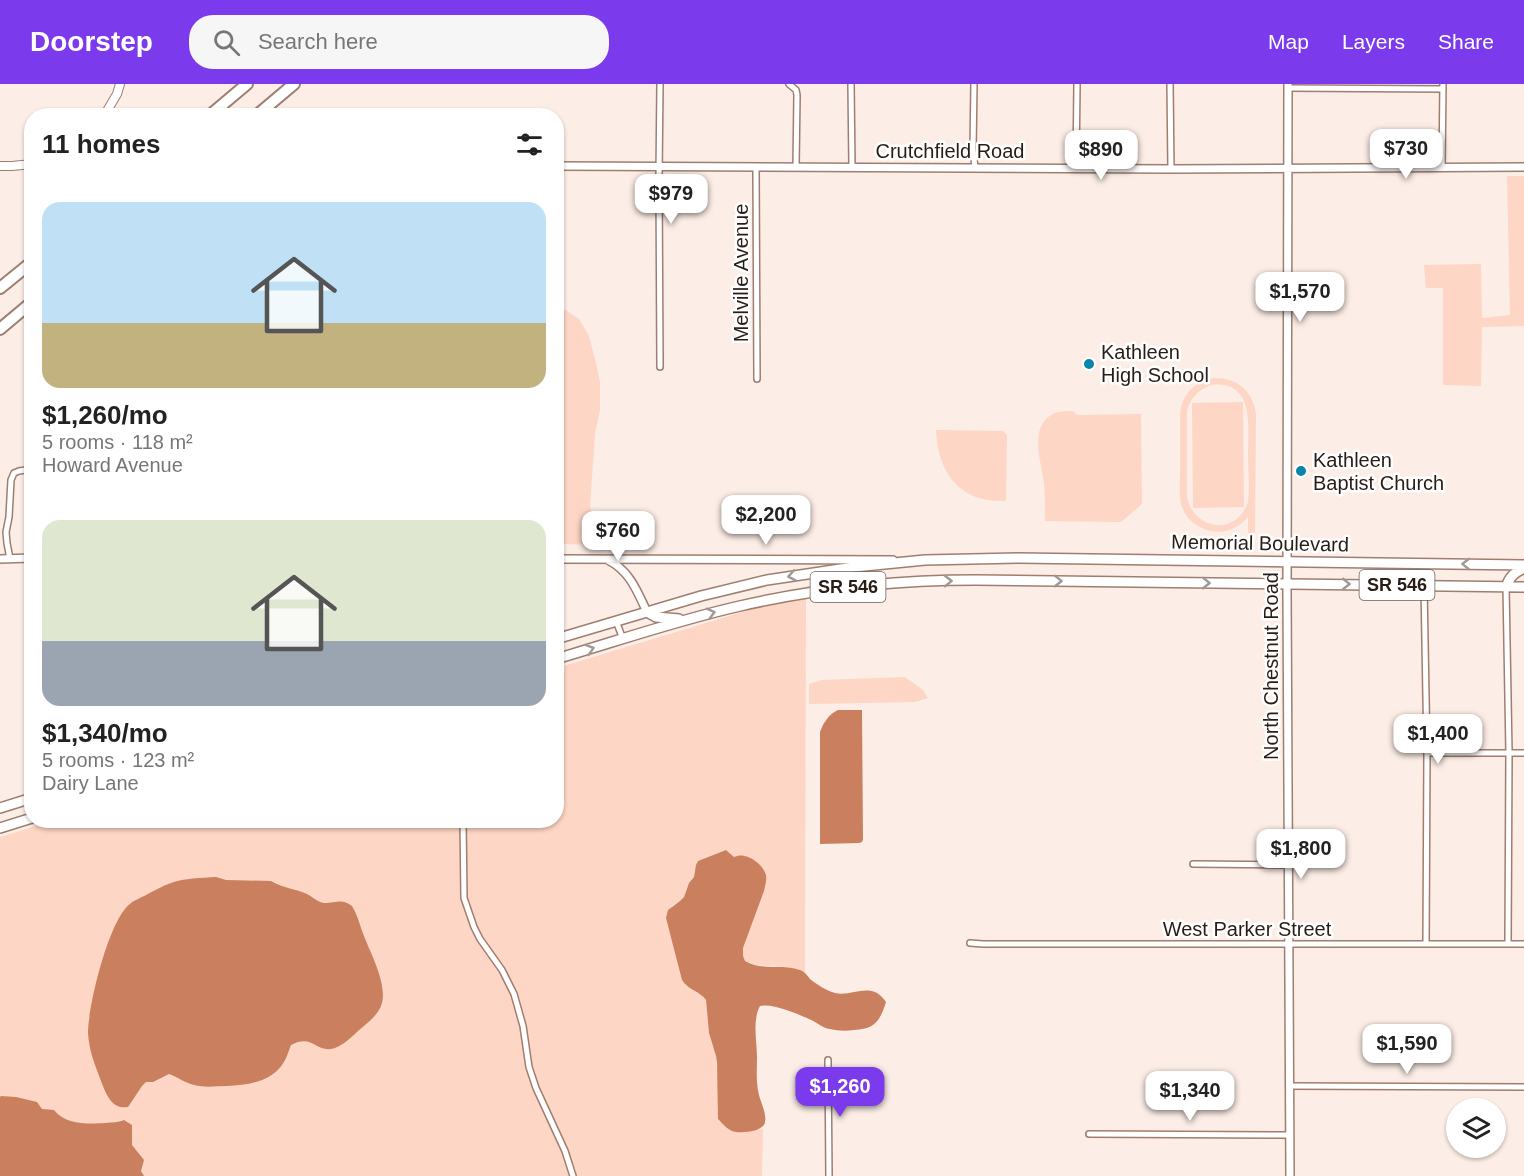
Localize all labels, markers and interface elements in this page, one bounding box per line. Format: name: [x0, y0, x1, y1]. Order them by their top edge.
search box: [189, 15, 609, 69]
text: Doorstep: [30, 26, 153, 57]
icon: search: [210, 26, 243, 59]
text: Search here: [258, 29, 378, 54]
text: Map: [1268, 30, 1309, 53]
text: Layers: [1342, 30, 1405, 53]
text: Share: [1438, 30, 1494, 53]
icon: filters: [513, 128, 546, 161]
text: 11 homes: [42, 129, 161, 159]
pin: $730: [1370, 129, 1442, 180]
pin: $890: [1065, 130, 1137, 181]
text: $730: [1384, 137, 1428, 159]
text: $890: [1079, 138, 1123, 160]
street label: Crutchfield Road: [876, 140, 1024, 162]
pin: $979: [635, 174, 707, 225]
text: $979: [649, 182, 693, 204]
street label: Melville Avenue: [730, 204, 752, 342]
icon: home: [240, 241, 348, 349]
pin: $1,570: [1251, 272, 1349, 323]
text: $1,570: [1269, 280, 1331, 302]
place label: Kathleen High School: [1101, 341, 1209, 386]
marker: Kathleen High School: [1082, 357, 1096, 371]
text: $1,260/mo: [42, 400, 168, 430]
text: 5 rooms · 118 m²: [42, 431, 193, 453]
place label: Kathleen Baptist Church: [1313, 449, 1444, 494]
text: Howard Avenue: [42, 454, 183, 476]
marker: Kathleen Baptist Church: [1294, 464, 1308, 478]
pin: $2,200: [717, 495, 815, 546]
text: $2,200: [735, 503, 797, 525]
pin: $760: [582, 511, 654, 562]
text: $760: [596, 519, 640, 541]
street label: Memorial Boulevard: [1171, 530, 1349, 556]
one-way arrow: [1461, 558, 1470, 570]
icon: home: [240, 559, 348, 667]
one-way arrow: [787, 569, 797, 582]
road number: SR 546: [1360, 570, 1434, 600]
road number: SR 546: [810, 572, 886, 602]
street label: North Chestnut Road: [1260, 572, 1282, 760]
one-way arrow: [944, 574, 953, 587]
one-way arrow: [1053, 575, 1062, 587]
one-way arrow: [1201, 576, 1210, 589]
one-way arrow: [1341, 578, 1350, 591]
one-way arrow: [705, 608, 716, 620]
one-way arrow: [584, 644, 595, 656]
pin: $1,400: [1389, 714, 1487, 765]
text: $1,340/mo: [42, 718, 168, 748]
text: $1,400: [1407, 722, 1469, 744]
text: 5 rooms · 123 m²: [42, 749, 194, 771]
text: Dairy Lane: [42, 772, 139, 794]
pin: $1,800: [1252, 829, 1350, 880]
text: $1,800: [1270, 837, 1332, 859]
street label: West Parker Street: [1163, 918, 1332, 940]
pin: $1,590: [1358, 1024, 1456, 1075]
text: $1,590: [1376, 1032, 1438, 1054]
pin: $1,260: [791, 1067, 889, 1118]
pin: $1,340: [1141, 1071, 1239, 1122]
text: $1,260: [809, 1075, 871, 1097]
text: $1,340: [1159, 1079, 1221, 1101]
map controls: [1446, 1098, 1506, 1158]
button: layers: [1446, 1098, 1506, 1158]

